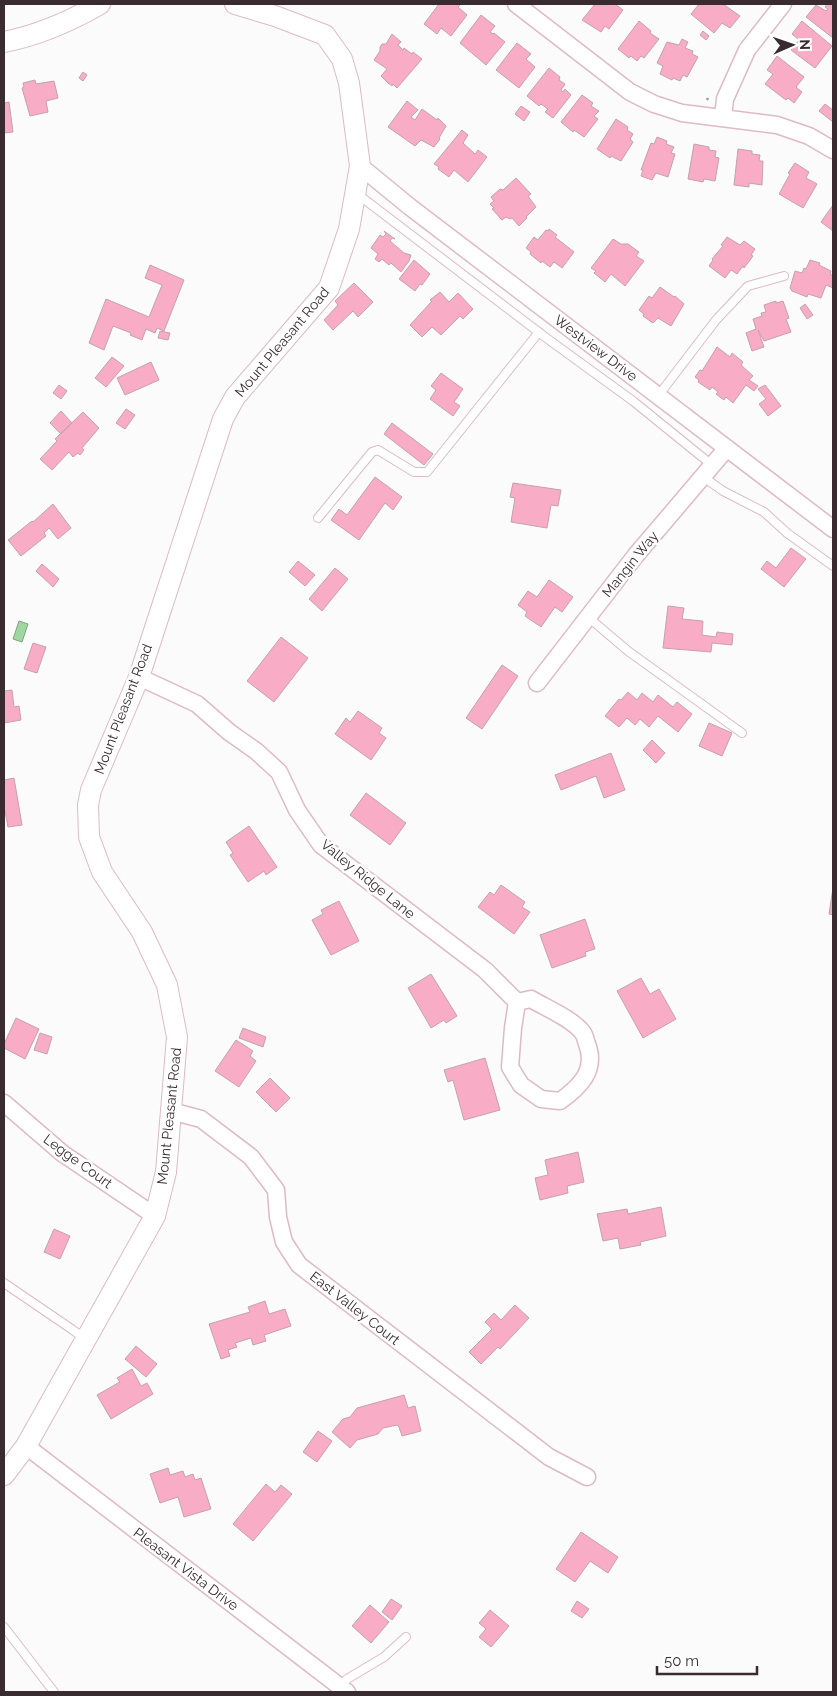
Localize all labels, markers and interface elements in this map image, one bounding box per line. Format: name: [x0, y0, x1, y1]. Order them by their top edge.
north arrow: [767, 20, 817, 70]
text: N: [797, 39, 813, 50]
street label: Mount Pleasant Road: [232, 284, 332, 400]
street label: Westview Drive: [551, 312, 641, 384]
street label: Mangin Way: [599, 528, 662, 600]
street label: Mount Pleasant Road: [91, 642, 155, 776]
street label: Valley Ridge Lane: [318, 836, 418, 922]
street label: Mount Pleasant Road: [154, 1047, 184, 1185]
street label: Legge Court: [40, 1131, 116, 1192]
street label: East Valley Court: [307, 1268, 403, 1348]
street label: Pleasant Vista Drive: [130, 1524, 242, 1614]
scale bar: [657, 1644, 757, 1676]
text: 50 m: [664, 1652, 699, 1670]

